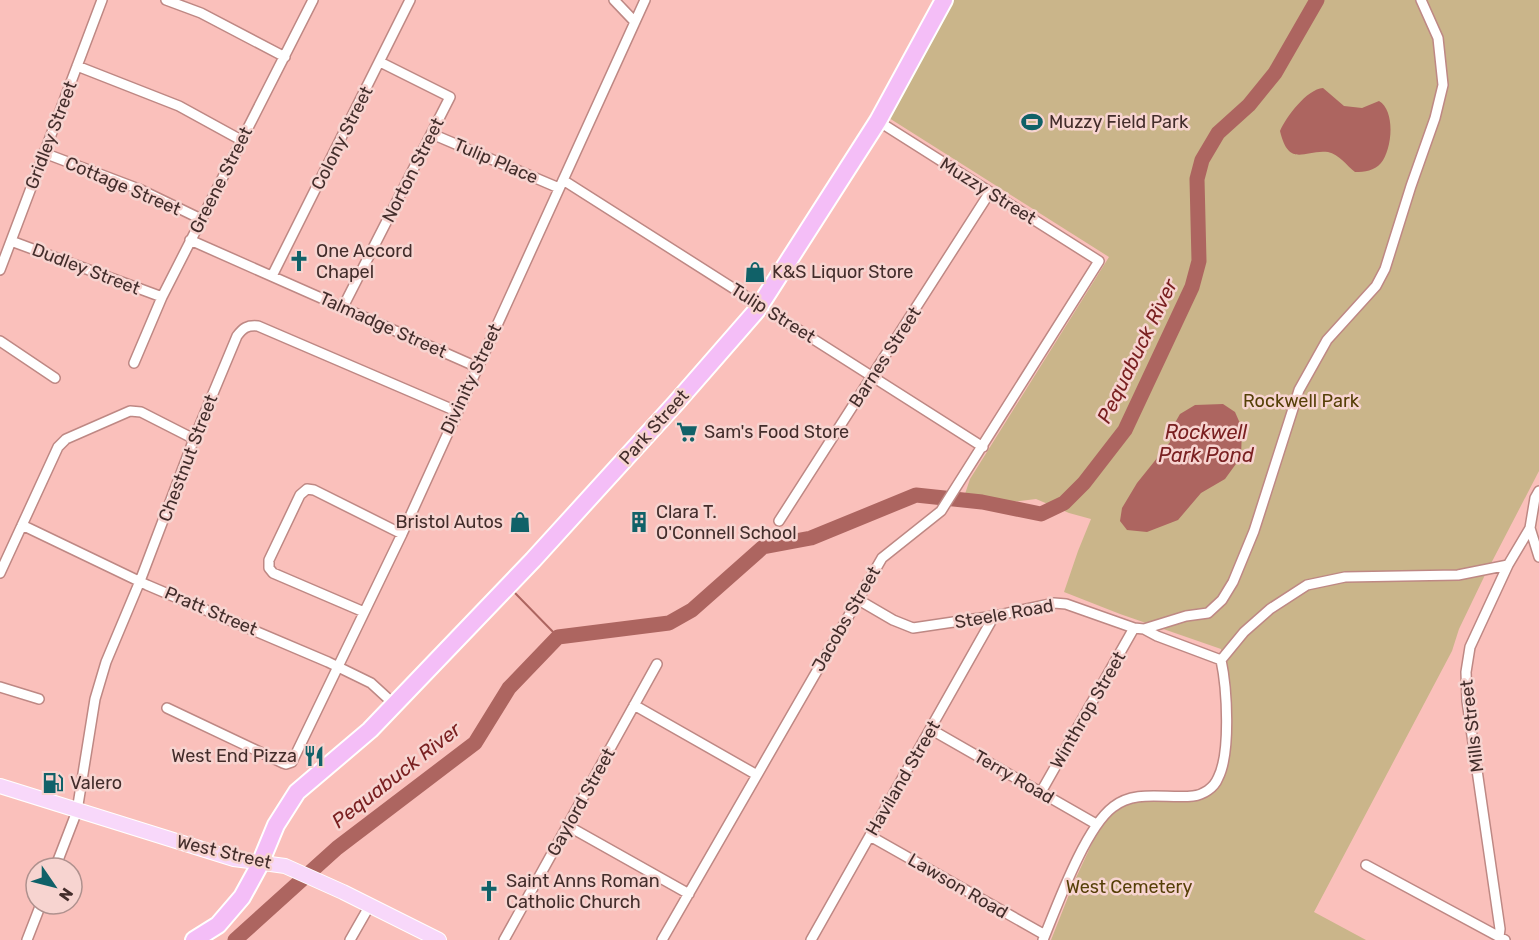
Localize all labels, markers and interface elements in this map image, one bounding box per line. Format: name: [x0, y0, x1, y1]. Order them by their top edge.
street label: Gridley Street: [20, 78, 82, 192]
street label: Colony Street: [306, 82, 378, 194]
sports icon: Muzzy Field Park: [1020, 110, 1044, 134]
place label: Muzzy Field Park: [1049, 111, 1189, 133]
street label: Norton Street: [377, 114, 449, 226]
street label: Greene Street: [185, 123, 257, 237]
street label: Tulip Place: [450, 133, 542, 189]
street label: Cottage Street: [62, 152, 184, 220]
street label: Muzzy Street: [936, 153, 1040, 229]
street label: Dudley Street: [29, 238, 143, 300]
place label: One Accord Chapel: [316, 240, 413, 283]
church icon: One Accord Chapel: [287, 249, 311, 273]
shop icon: K&S Liquor Store: [743, 260, 767, 284]
place label: K&S Liquor Store: [772, 261, 913, 283]
water label: Pequabuck River: [1092, 274, 1183, 427]
street label: Tulip Street: [727, 278, 819, 348]
street label: Talmadge Street: [316, 287, 450, 363]
street label: Barnes Street: [844, 303, 926, 411]
street label: Divinity Street: [436, 320, 506, 438]
street label: Park Street: [614, 385, 694, 469]
park label: Rockwell Park: [1243, 390, 1360, 412]
street label: Chestnut Street: [154, 391, 222, 525]
supermarket icon: Sam's Food Store: [675, 420, 699, 444]
water label: Rockwell Park Pond: [1158, 420, 1255, 467]
place label: Sam's Food Store: [704, 421, 849, 443]
place label: Clara T. O'Connell School: [656, 501, 797, 544]
shop icon: Bristol Autos: [508, 510, 532, 534]
building icon: Clara T. O'Connell School: [627, 510, 651, 534]
place label: Bristol Autos: [396, 511, 503, 533]
street label: Jacobs Street: [807, 562, 885, 676]
street label: Pratt Street: [161, 582, 261, 640]
street label: Steele Road: [953, 594, 1055, 634]
street label: Winthrop Street: [1046, 647, 1130, 773]
street label: Mills Street: [1455, 678, 1489, 774]
water label: Pequabuck River: [327, 716, 466, 833]
street label: Haviland Street: [861, 717, 945, 839]
restaurant icon: West End Pizza: [302, 744, 326, 768]
street label: Gaylord Street: [542, 744, 620, 860]
place label: West End Pizza: [171, 745, 297, 767]
street label: Terry Road: [970, 745, 1058, 809]
fuel station icon: Valero: [41, 771, 65, 795]
place label: Valero: [70, 772, 122, 794]
street label: West Street: [174, 830, 274, 874]
street label: Lawson Road: [904, 849, 1012, 923]
north arrow: [24, 856, 84, 916]
place label: Saint Anns Roman Catholic Church: [506, 870, 660, 913]
park label: West Cemetery: [1066, 876, 1192, 898]
church icon: Saint Anns Roman Catholic Church: [477, 879, 501, 903]
text: N: [55, 884, 77, 904]

